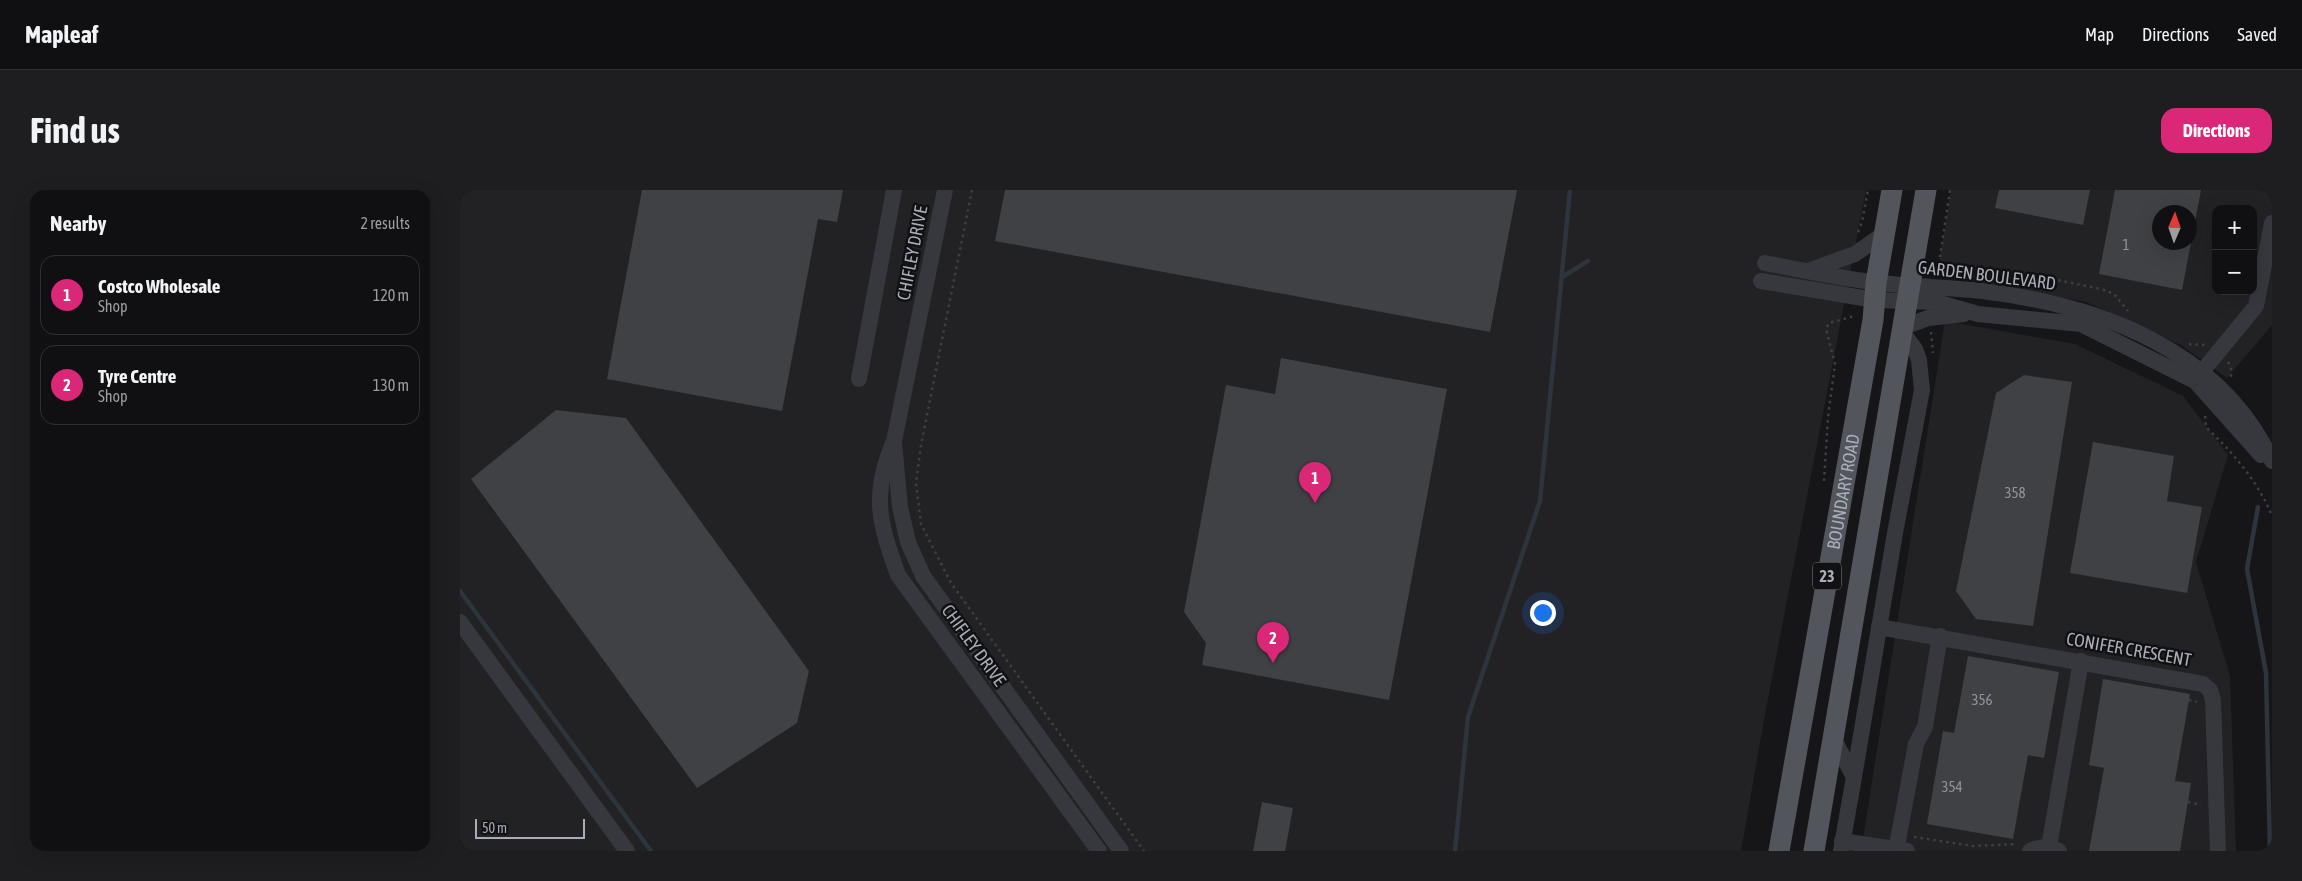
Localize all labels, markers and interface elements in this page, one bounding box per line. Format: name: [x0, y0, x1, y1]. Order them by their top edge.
text: Mapleaf: [25, 21, 98, 48]
text: Map: [2085, 24, 2114, 45]
text: Directions: [2142, 24, 2209, 45]
text: Saved: [2237, 24, 2277, 45]
button: Directions: [2161, 108, 2272, 153]
text: Find us: [30, 110, 120, 150]
street label: CHIFLEY DRIVE: [893, 204, 931, 302]
north arrow: [2152, 205, 2197, 250]
map controls: [2212, 205, 2257, 295]
button: +: [2212, 205, 2257, 250]
text: Nearby: [50, 211, 106, 235]
text: 2 results: [360, 214, 410, 232]
house number: 1: [2122, 236, 2130, 253]
button: −: [2212, 250, 2257, 295]
street label: GARDEN BOULEVARD: [1917, 256, 2057, 294]
text: Costco Wholesale: [98, 275, 220, 297]
text: 1: [63, 286, 71, 304]
text: 120 m: [373, 286, 409, 304]
text: Shop: [98, 297, 128, 315]
text: Tyre Centre: [98, 365, 176, 387]
text: 2: [63, 376, 71, 394]
text: 130 m: [373, 376, 409, 394]
text: Shop: [98, 387, 128, 405]
street label: BOUNDARY ROAD: [1822, 432, 1863, 551]
pin: 1: [1299, 462, 1331, 503]
house number: 358: [2004, 484, 2026, 501]
road number: 23: [1813, 562, 1841, 590]
street label: CHIFLEY DRIVE: [937, 600, 1011, 690]
your location: [1530, 600, 1556, 626]
pin: 2: [1257, 622, 1289, 663]
street label: CONIFER CRESCENT: [2065, 628, 2193, 670]
house number: 356: [1971, 691, 1993, 708]
house number: 354: [1941, 778, 1963, 795]
scale bar: [475, 816, 585, 839]
text: 50 m: [482, 820, 507, 836]

